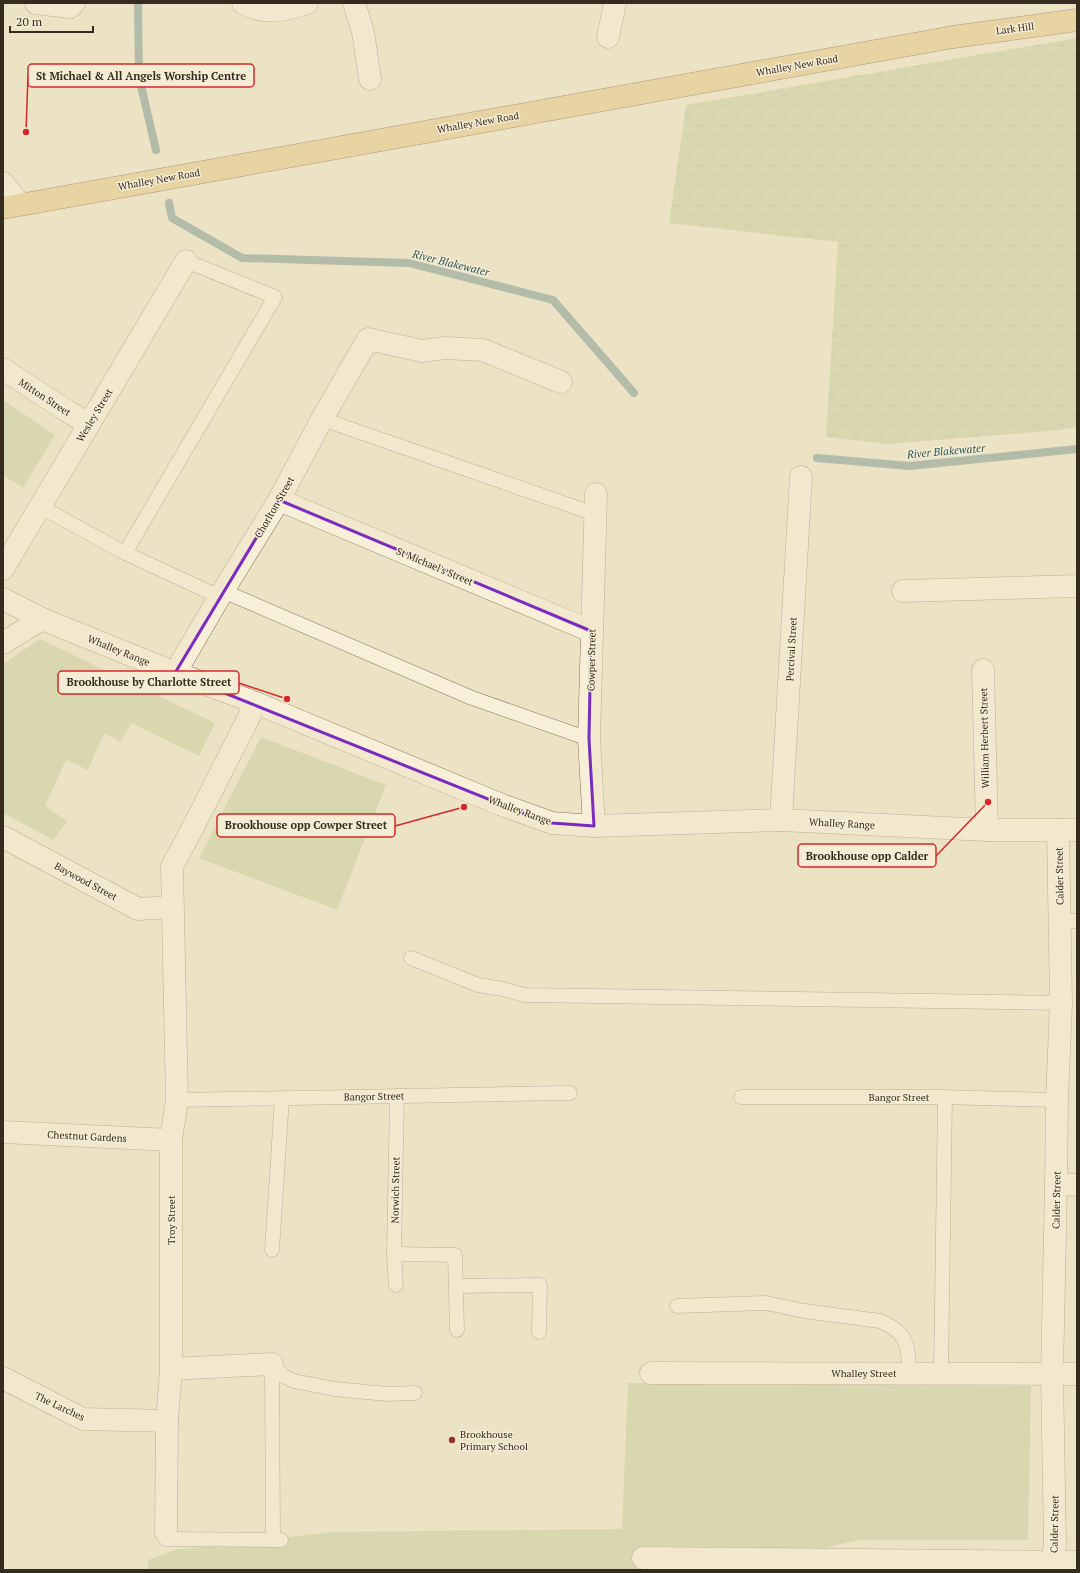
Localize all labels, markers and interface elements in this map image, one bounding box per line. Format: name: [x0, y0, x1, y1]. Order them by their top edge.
scale bar: [10, 8, 93, 34]
text: 20 m: [16, 14, 43, 29]
street label: Lark Hill: [995, 19, 1035, 38]
street label: Whalley New Road: [755, 52, 840, 79]
callout: St Michael & All Angels Worship Centre: [28, 64, 254, 87]
text: St Michael & All Angels Worship Centre: [36, 69, 246, 83]
street label: Whalley New Road: [436, 109, 521, 136]
street label: Whalley New Road: [117, 166, 202, 193]
water label: River Blakewater: [410, 246, 492, 279]
street label: Mitton Street: [16, 376, 74, 419]
street label: Wesley Street: [73, 386, 116, 444]
water label: River Blakewater: [905, 441, 987, 461]
street label: Chorlton Street: [252, 474, 297, 540]
street label: St Michael's Street: [394, 544, 475, 589]
street label: Percival Street: [783, 616, 800, 682]
street label: Cowper Street: [584, 628, 599, 691]
street label: Whalley Range: [86, 632, 152, 669]
callout: Brookhouse by Charlotte Street: [58, 671, 239, 694]
text: Brookhouse by Charlotte Street: [67, 675, 232, 689]
street label: William Herbert Street: [977, 687, 992, 788]
street label: Whalley Range: [486, 793, 553, 828]
callout: Brookhouse opp Cowper Street: [217, 814, 395, 837]
street label: Whalley Range: [809, 815, 875, 832]
text: Brookhouse opp Cowper Street: [225, 818, 388, 832]
callout: Brookhouse opp Calder: [798, 844, 936, 867]
street label: Calder Street: [1052, 847, 1067, 905]
text: Brookhouse opp Calder: [806, 849, 929, 863]
street label: Baywood Street: [52, 859, 120, 904]
street label: Bangor Street: [343, 1089, 405, 1104]
street label: Bangor Street: [869, 1091, 930, 1104]
street label: Chestnut Gardens: [47, 1128, 127, 1145]
street label: Norwich Street: [388, 1156, 403, 1223]
street label: Calder Street: [1049, 1171, 1064, 1229]
street label: Troy Street: [165, 1195, 178, 1245]
street label: Whalley Street: [831, 1367, 897, 1380]
street label: The Larches: [33, 1389, 87, 1424]
place label: Brookhouse Primary School: [460, 1428, 528, 1453]
marker: Brookhouse Primary School: [447, 1435, 457, 1445]
street label: Calder Street: [1047, 1495, 1062, 1553]

